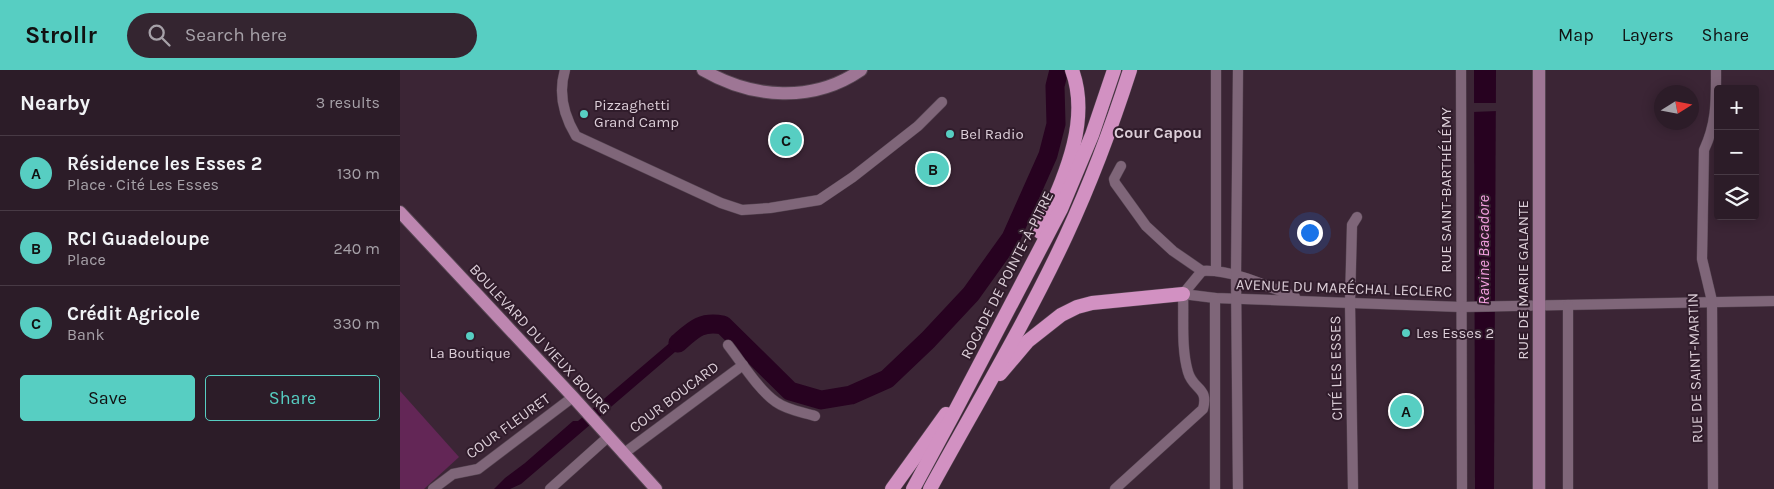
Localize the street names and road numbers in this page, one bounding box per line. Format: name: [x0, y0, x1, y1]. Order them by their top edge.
street label: RUE SAINT-BARTHÉLÉMY: [1437, 107, 1455, 273]
street label: ROCADE DE POINTE-À-PITRE: [957, 188, 1057, 362]
street label: RUE DE MARIE GALANTE: [1514, 200, 1532, 360]
street label: BOULEVARD DU VIEUX BOURG: [466, 260, 614, 418]
street label: AVENUE DU MARÉCHAL LECLERC: [1236, 275, 1452, 301]
street label: RUE DE SAINT-MARTIN: [1683, 293, 1707, 443]
street label: CITÉ LES ESSES: [1326, 315, 1346, 421]
street label: COUR BOUCARD: [626, 358, 722, 436]
street label: COUR FLEURET: [462, 389, 554, 463]

